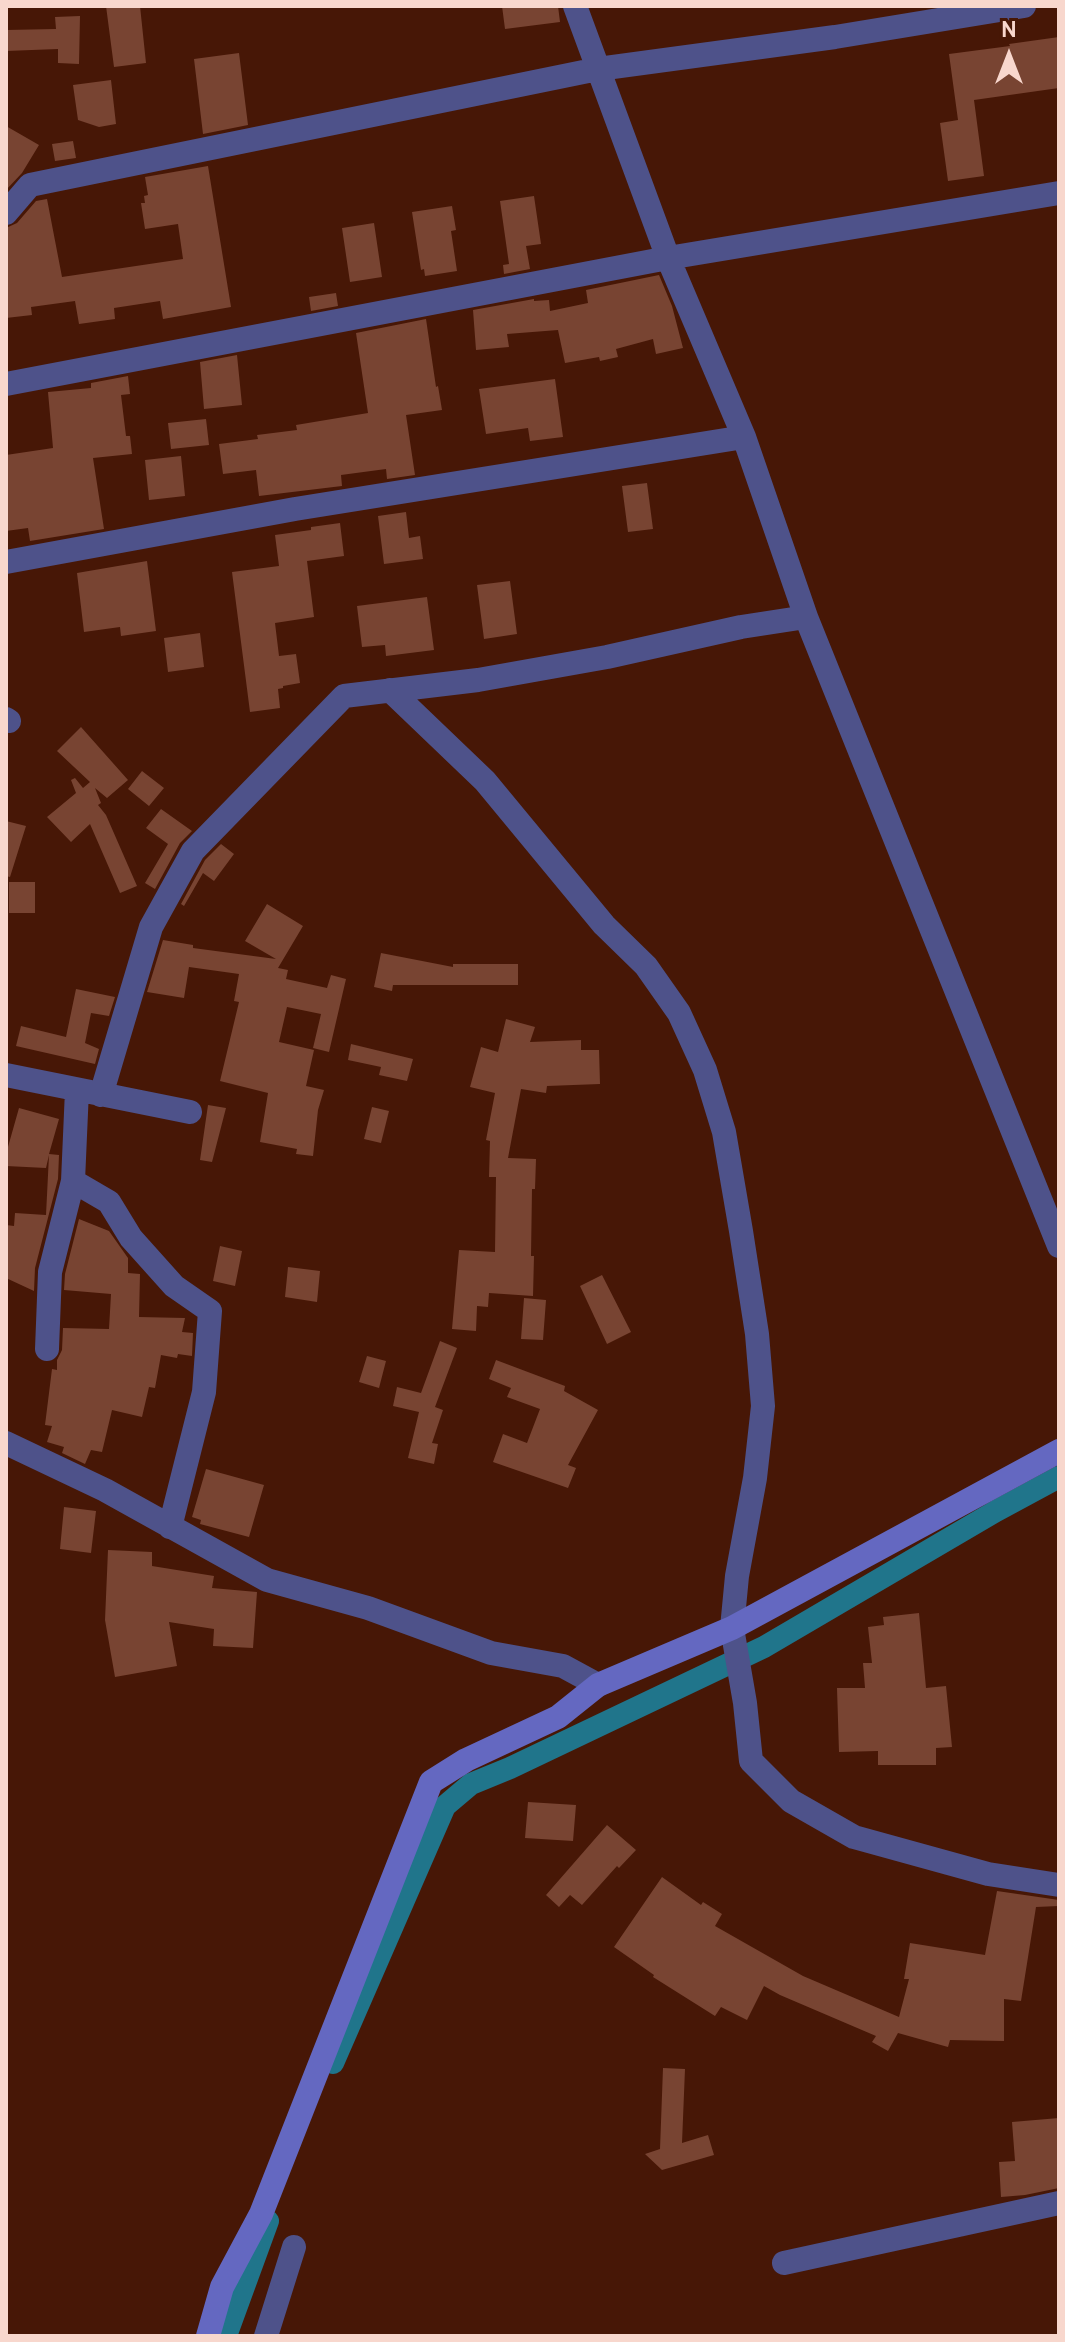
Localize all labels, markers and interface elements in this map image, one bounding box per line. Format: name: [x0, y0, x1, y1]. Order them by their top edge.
north arrow: [969, 16, 1049, 96]
text: N: [1001, 18, 1017, 45]

